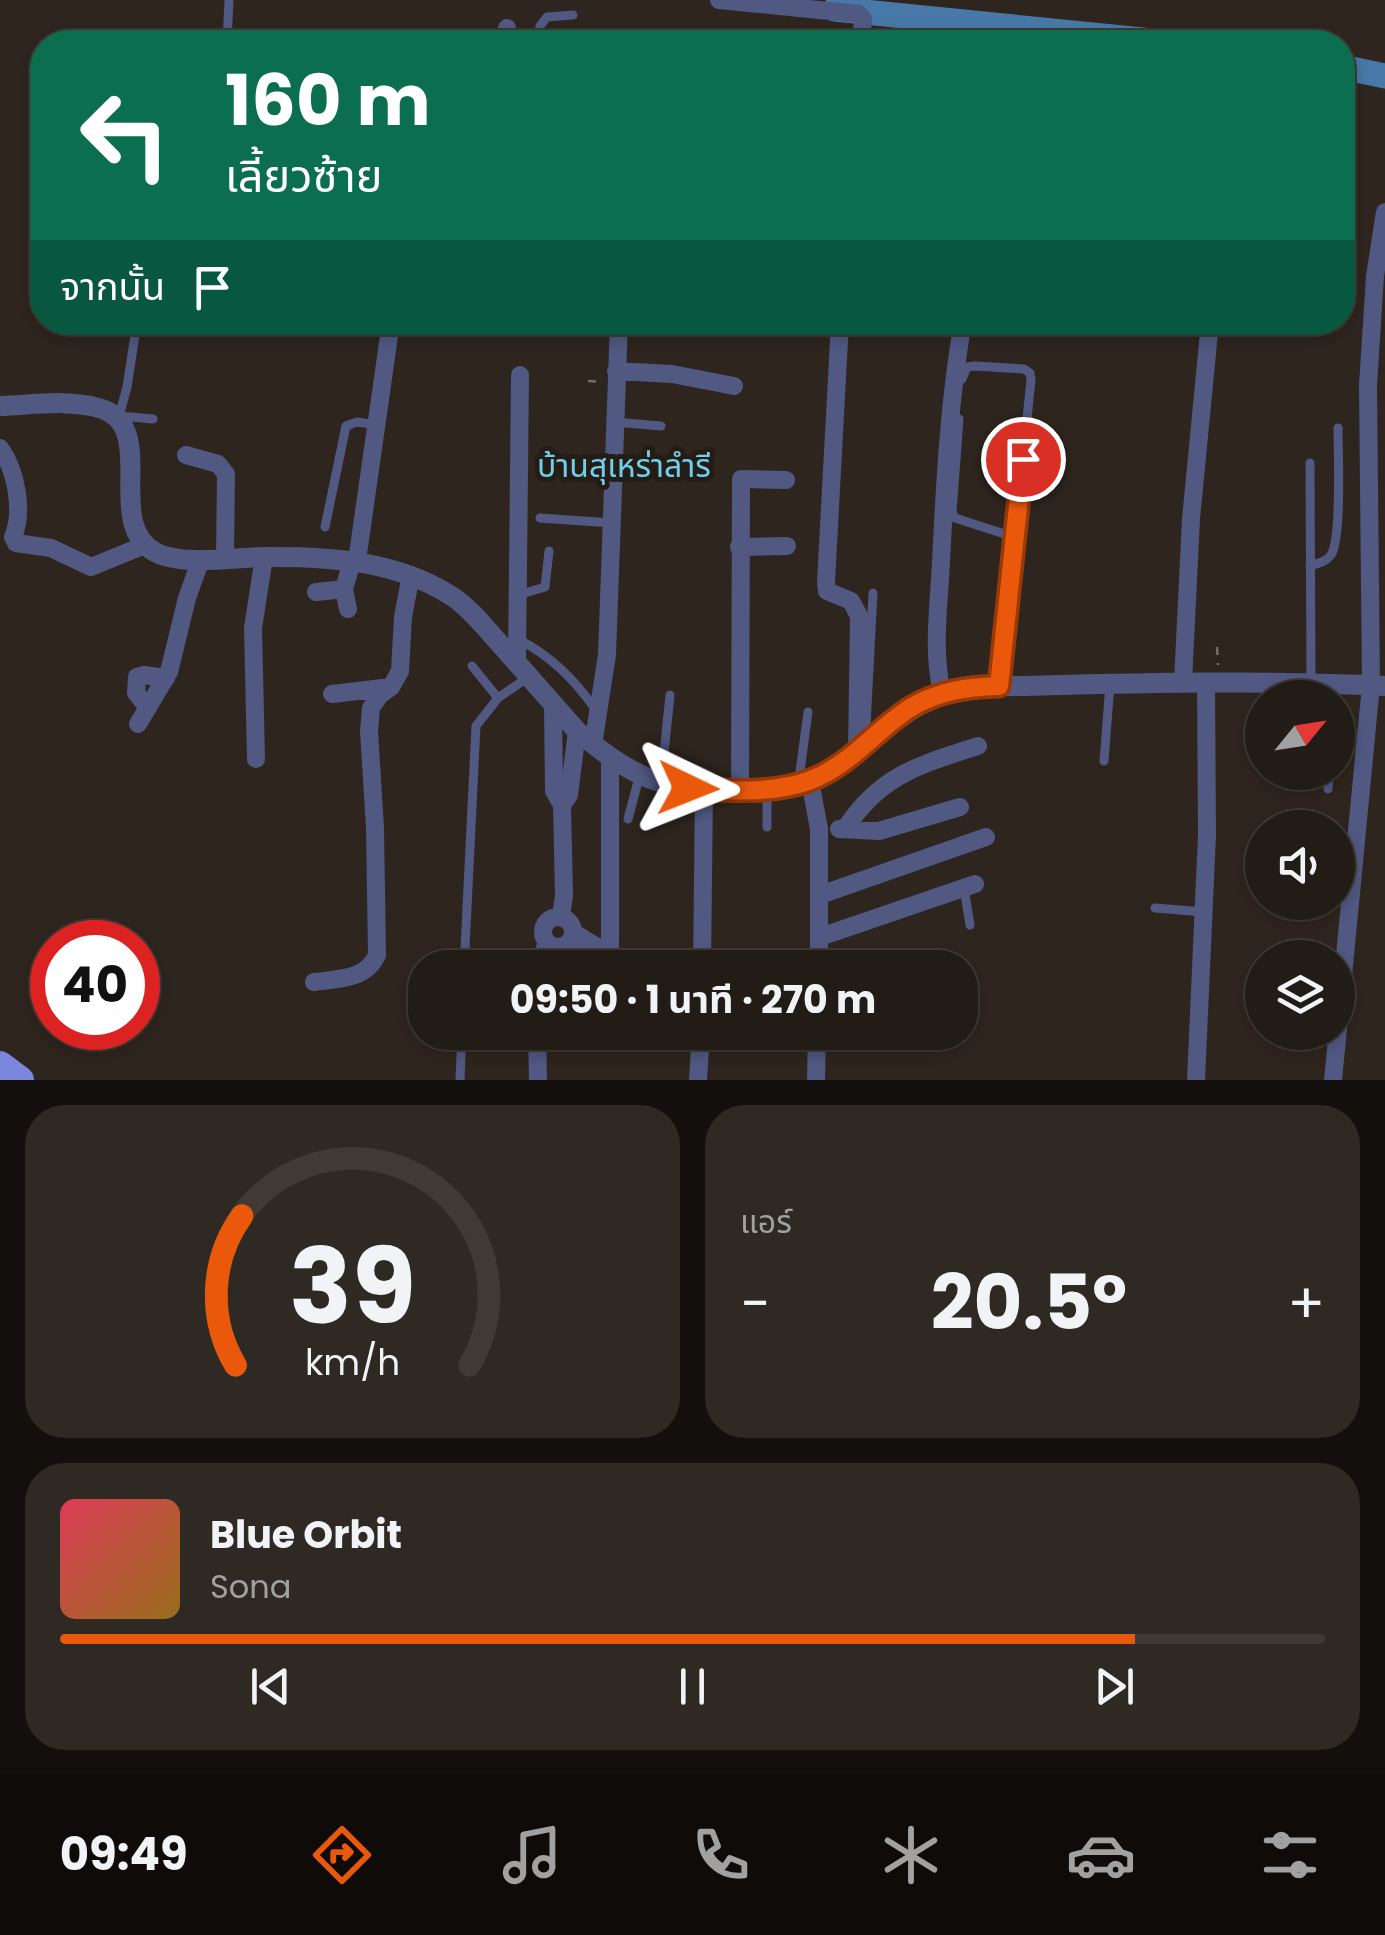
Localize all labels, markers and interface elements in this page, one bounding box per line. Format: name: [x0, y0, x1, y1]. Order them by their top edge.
text: 160 m: [225, 51, 431, 150]
icon: left: [60, 70, 190, 200]
text: เลี้ยวซ้าย: [225, 145, 382, 208]
text: จากนั้น: [60, 260, 165, 313]
icon: arrive: [185, 260, 240, 315]
pin: [981, 417, 1066, 502]
icon: arrive: [996, 432, 1051, 487]
district label: บ้านสุเหร่าลำรี: [537, 443, 711, 488]
north arrow: [1245, 680, 1355, 790]
map controls: [1245, 680, 1355, 1050]
position arrow: [636, 736, 740, 840]
button: sound: [1245, 810, 1355, 920]
speed limit sign: 40: [30, 920, 160, 1050]
button: layers: [1245, 940, 1355, 1050]
text: 09:50 · 1 นาที · 270 m: [510, 973, 876, 1026]
text: แอร์: [740, 1199, 792, 1244]
text: 39: [289, 1214, 416, 1359]
text: 20.5°: [931, 1250, 1127, 1355]
text: −: [740, 1265, 770, 1342]
text: +: [1287, 1265, 1325, 1342]
text: km/h: [305, 1337, 400, 1388]
text: Blue Orbit: [210, 1508, 402, 1561]
text: Sona: [210, 1564, 291, 1609]
icon: previous: [243, 1659, 298, 1714]
icon: pause: [665, 1659, 720, 1714]
icon: next: [1087, 1659, 1142, 1714]
icon: directions: [307, 1820, 377, 1890]
icon: music: [497, 1820, 567, 1890]
icon: phone: [686, 1820, 756, 1890]
icon: climate: [876, 1820, 946, 1890]
icon: car: [1066, 1820, 1136, 1890]
icon: filters: [1255, 1820, 1325, 1890]
text: 09:49: [60, 1823, 188, 1886]

